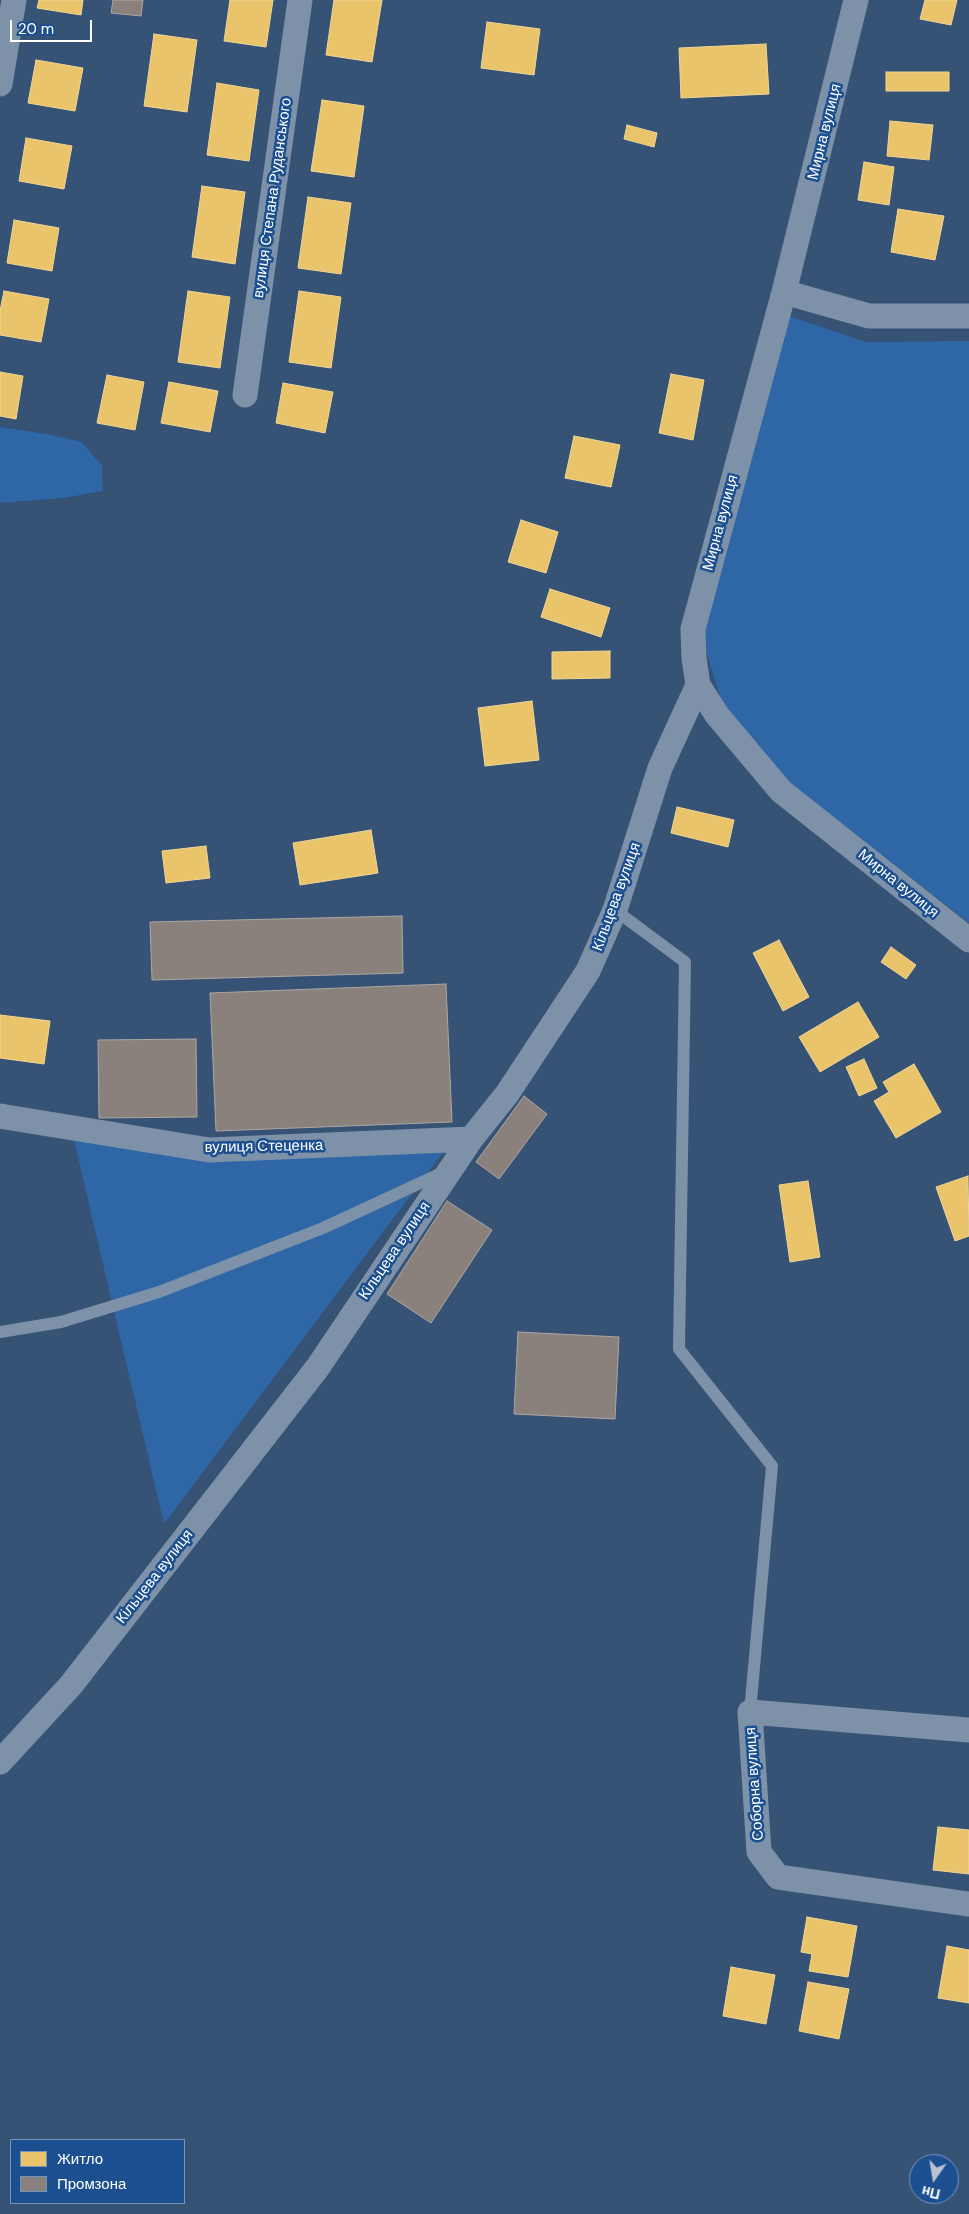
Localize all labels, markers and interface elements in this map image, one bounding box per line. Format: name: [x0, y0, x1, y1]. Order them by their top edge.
scale bar: [12, 10, 95, 42]
text: 20 m: [18, 19, 54, 39]
street label: Мирна вулиця: [804, 82, 846, 182]
street label: вулиця Степана Руданського: [250, 97, 296, 299]
street label: Мирна вулиця: [700, 473, 742, 573]
street label: Кільцева вулиця: [589, 840, 645, 954]
street label: Мирна вулиця: [854, 846, 942, 922]
street label: вулиця Стеценка: [204, 1137, 324, 1157]
street label: Кільцева вулиця: [356, 1199, 434, 1303]
street label: Кільцева вулиця: [113, 1526, 197, 1628]
street label: Соборна вулиця: [742, 1727, 768, 1841]
legend: [10, 2139, 185, 2204]
text: Житло: [57, 2149, 103, 2169]
north arrow: [909, 2154, 959, 2204]
text: Промзона: [57, 2174, 126, 2194]
text: Пн: [920, 2182, 942, 2203]

